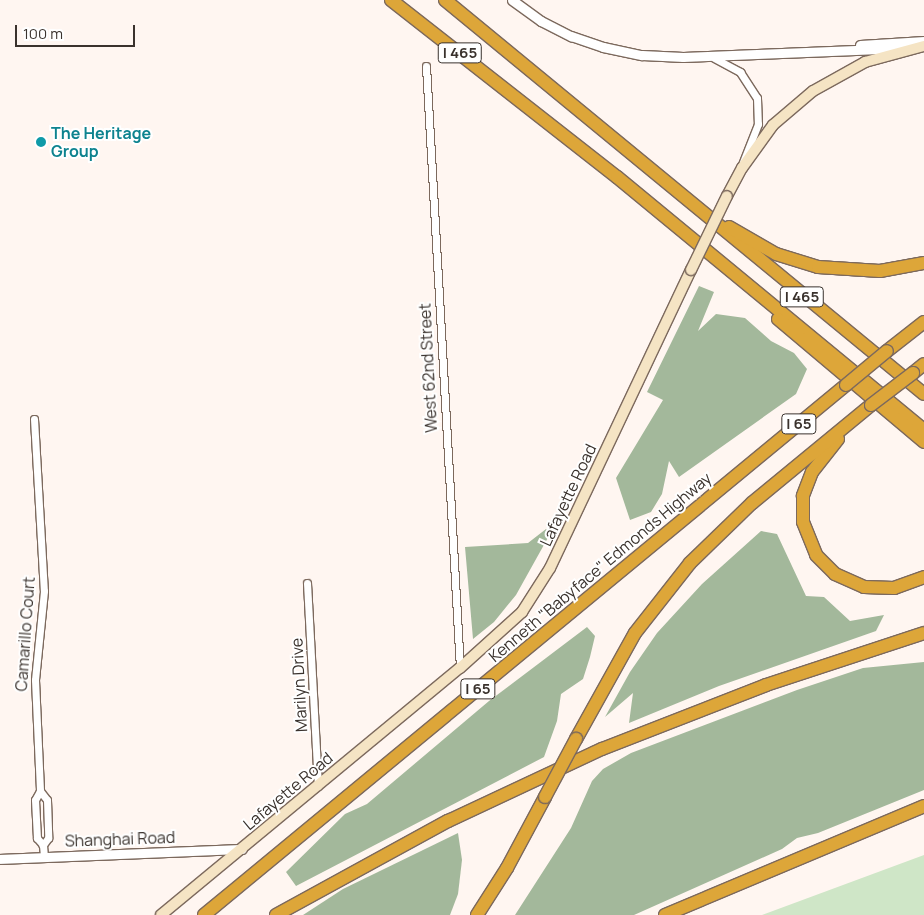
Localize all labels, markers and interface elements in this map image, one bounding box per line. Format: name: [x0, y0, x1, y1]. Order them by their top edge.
scale bar: [18, 15, 138, 47]
text: 100 m: [23, 23, 63, 44]
road number: I 465: [438, 40, 482, 66]
place label: The Heritage Group: [51, 123, 151, 161]
marker: The Heritage Group: [35, 136, 47, 148]
road number: I 465: [780, 284, 824, 310]
street label: West 62nd Street: [415, 303, 441, 433]
road number: I 65: [780, 412, 818, 436]
street label: Lafayette Road: [536, 441, 600, 549]
street label: Kenneth "Babyface" Edmonds Highway: [485, 468, 715, 666]
street label: Camarillo Court: [11, 576, 39, 692]
street label: Marilyn Drive: [287, 637, 311, 733]
road number: I 65: [459, 676, 497, 702]
street label: Lafayette Road: [239, 748, 337, 834]
street label: Shanghai Road: [64, 827, 176, 851]

